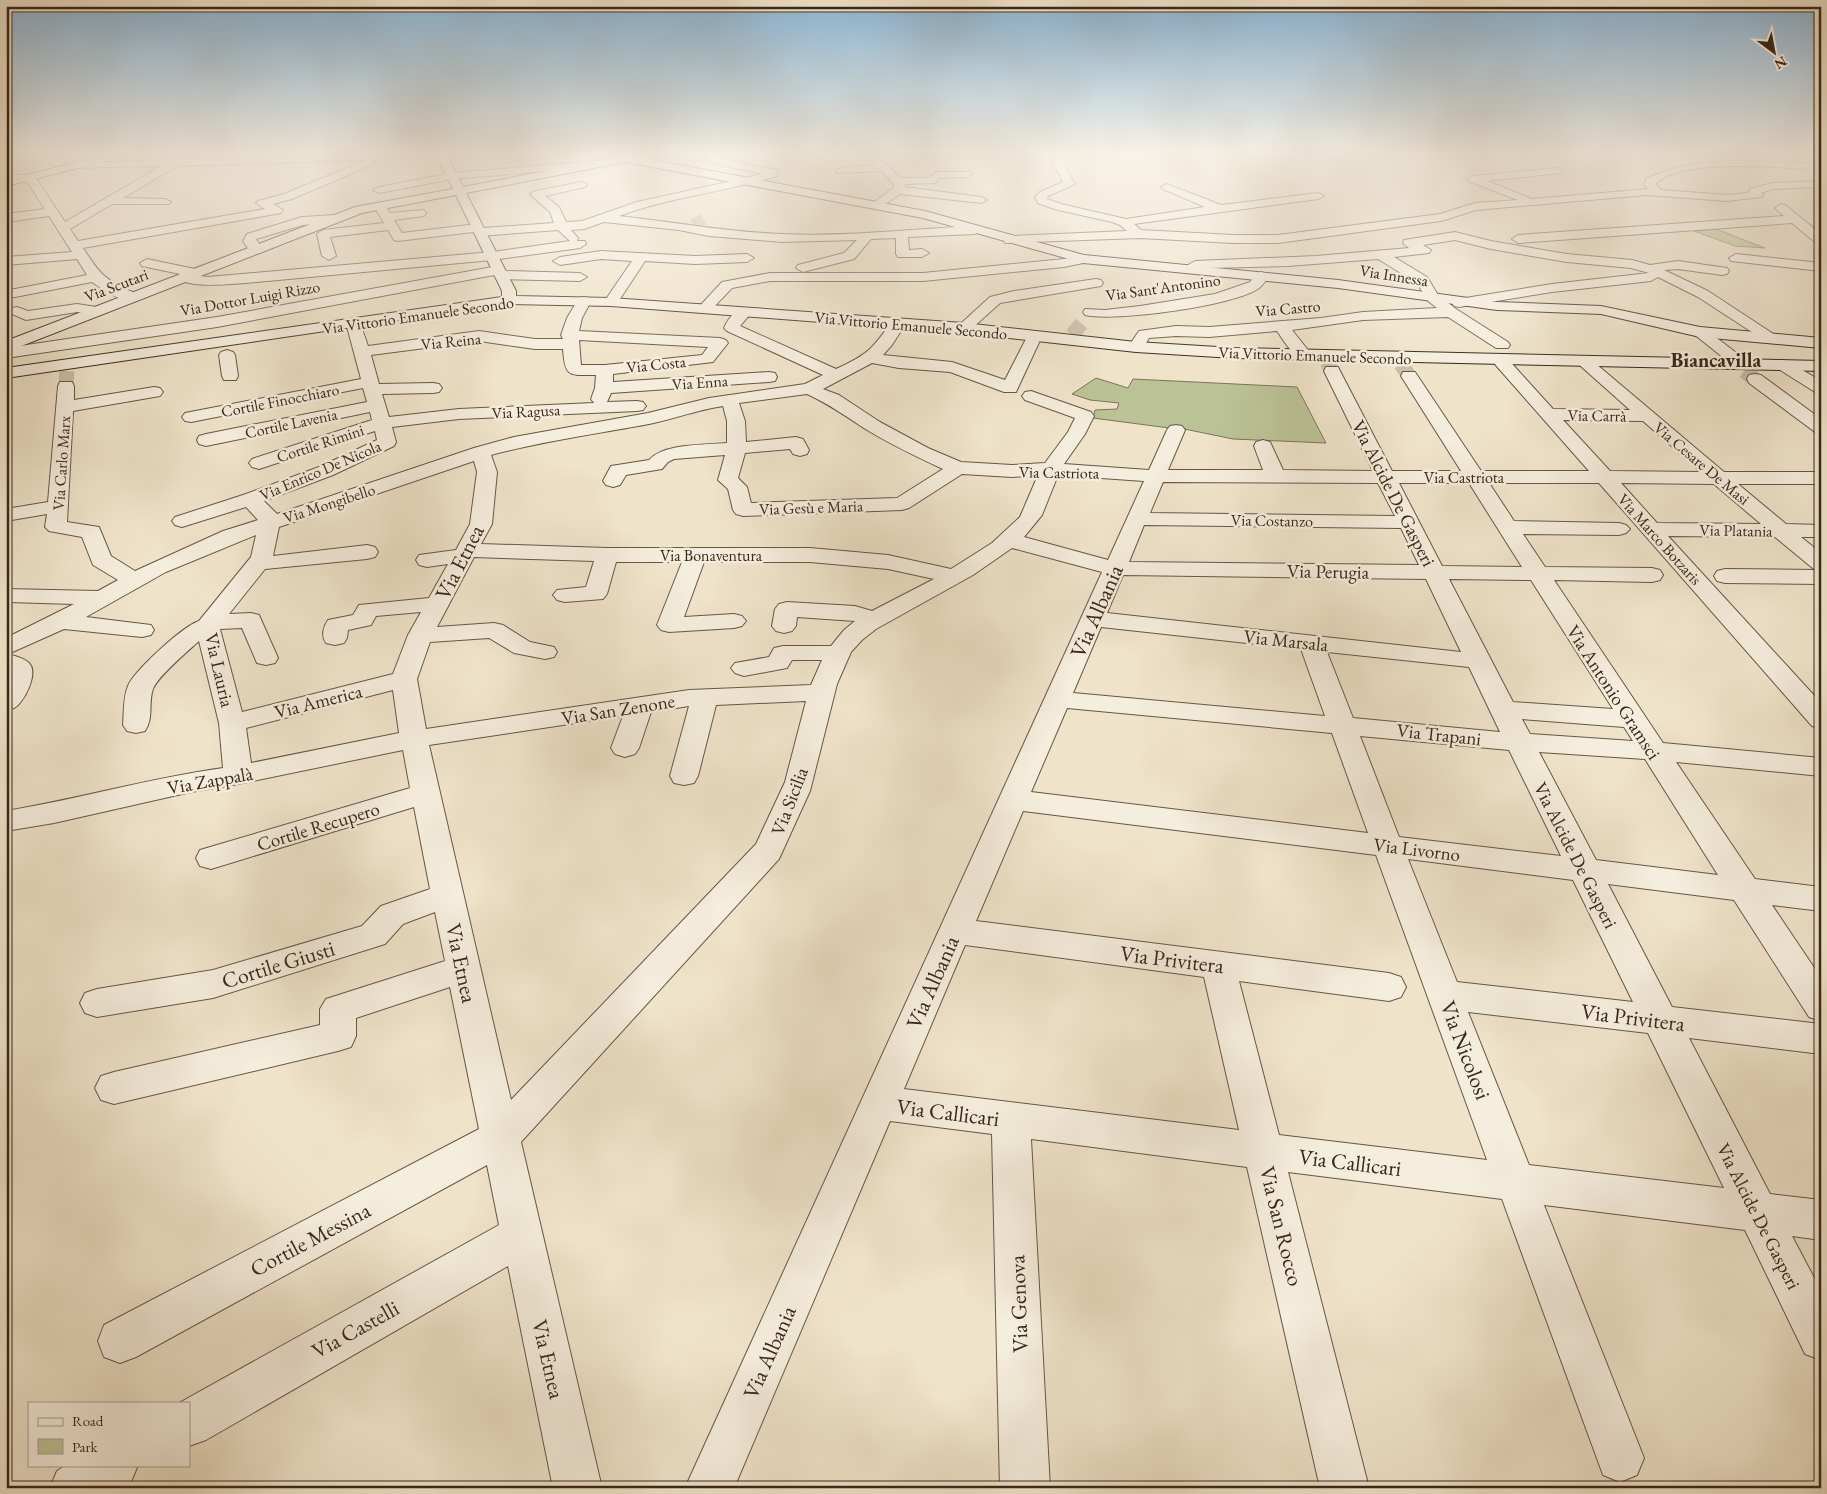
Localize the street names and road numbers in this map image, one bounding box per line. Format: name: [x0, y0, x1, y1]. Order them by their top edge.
street label: Via Innessa: [1358, 260, 1430, 291]
street label: Via Scutari: [81, 264, 151, 307]
street label: Via Sant'Antonino: [1104, 269, 1222, 306]
street label: Via Dottor Luigi Rizzo: [179, 276, 322, 321]
street label: Via Vittorio Emanuele Secondo: [321, 292, 515, 339]
street label: Via Castro: [1255, 295, 1321, 322]
street label: Via Vittorio Emanuele Secondo: [814, 307, 1008, 344]
street label: Via Reina: [420, 328, 483, 355]
street label: Via Vittorio Emanuele Secondo: [1218, 342, 1412, 369]
street label: Via Costa: [625, 351, 687, 378]
street label: Via Enna: [671, 370, 729, 395]
street label: Cortile Finocchiaro: [219, 379, 341, 422]
street label: Via Ragusa: [491, 399, 561, 424]
street label: Cortile Lavenia: [243, 403, 340, 444]
street label: Via Carrà: [1567, 404, 1627, 427]
street label: Via Carlo Marx: [48, 415, 75, 511]
street label: Via Alcide De Gasperi: [1346, 416, 1441, 571]
street label: Via Cesare De Masi: [1649, 417, 1754, 510]
street label: Cortile Rimini: [274, 419, 367, 468]
street label: Via Enrico De Nicola: [256, 435, 385, 506]
street label: Via Castriota: [1019, 461, 1100, 484]
street label: Via Castriota: [1424, 467, 1505, 488]
street label: Via Mongibello: [281, 479, 378, 528]
street label: Via Marco Botzaris: [1613, 489, 1706, 590]
street label: Via Gesù e Maria: [759, 495, 864, 520]
street label: Via Costanzo: [1231, 509, 1313, 532]
street label: Via Etnea: [428, 519, 491, 605]
street label: Via Platania: [1699, 519, 1773, 542]
street label: Via Bonaventura: [660, 545, 763, 566]
street label: Via Perugia: [1287, 558, 1370, 585]
street label: Via Albania: [1063, 560, 1130, 662]
street label: Via Antonio Gramsci: [1561, 620, 1667, 765]
street label: Via Marsala: [1242, 624, 1330, 657]
street label: Via Lauria: [199, 630, 240, 710]
street label: Via America: [272, 678, 365, 724]
street label: Via San Zenone: [560, 688, 677, 731]
street label: Via Trapani: [1395, 718, 1483, 751]
street label: Via Zappalà: [165, 761, 255, 800]
street label: Via Sicilia: [765, 763, 814, 839]
street label: Via Alcide De Gasperi: [1528, 778, 1623, 933]
street label: Cortile Recupero: [254, 796, 383, 857]
street label: Via Livorno: [1372, 832, 1462, 867]
street label: Via Etnea: [439, 921, 484, 1006]
street label: Via Albania: [899, 931, 966, 1033]
street label: Cortile Giusti: [218, 934, 338, 995]
street label: Via Privitera: [1118, 939, 1226, 980]
street label: Via Nicolosi: [1433, 997, 1498, 1104]
street label: Via Privitera: [1579, 997, 1687, 1038]
street label: Via Callicari: [895, 1092, 1001, 1133]
street label: Via Alcide De Gasperi: [1711, 1139, 1806, 1294]
street label: Via Callicari: [1297, 1142, 1403, 1183]
street label: Via San Rocco: [1253, 1163, 1310, 1289]
street label: Cortile Messina: [245, 1195, 376, 1283]
street label: Via Genova: [1002, 1254, 1035, 1353]
street label: Via Castelli: [306, 1294, 404, 1365]
street label: Via Albania: [736, 1301, 803, 1403]
street label: Via Etnea: [525, 1317, 572, 1402]

